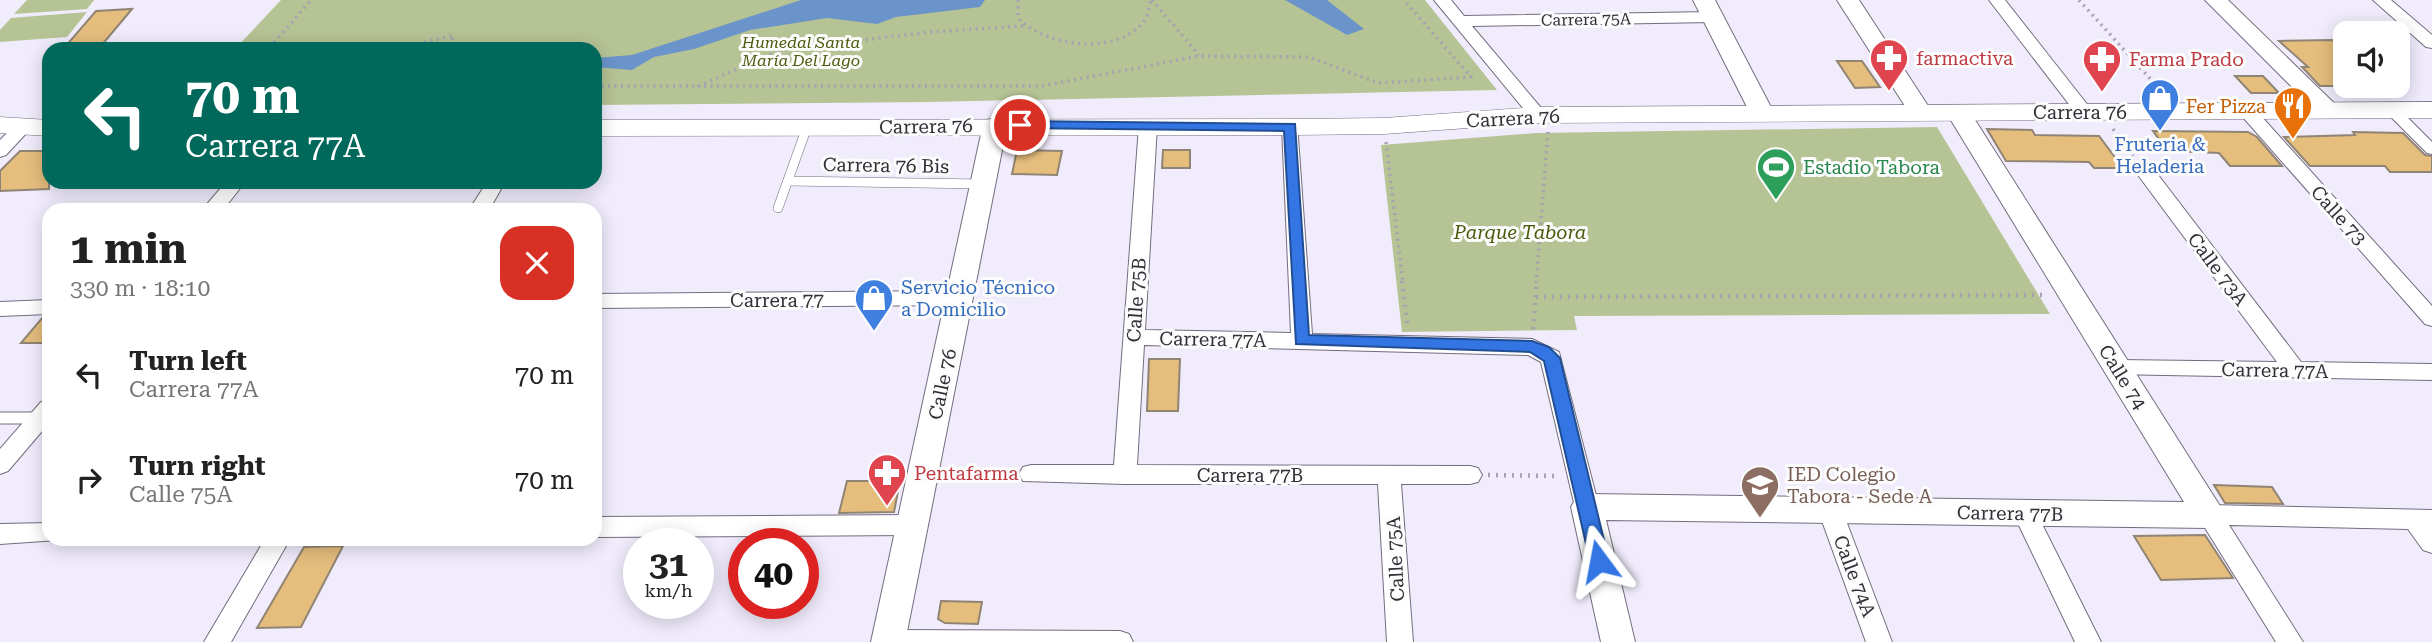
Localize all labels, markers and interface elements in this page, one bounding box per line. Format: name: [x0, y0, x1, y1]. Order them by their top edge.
street label: Carrera 75A: [1541, 9, 1632, 30]
map controls: [2333, 21, 2410, 98]
button: sound: [2333, 21, 2410, 98]
park label: Humedal Santa María Del Lago: [741, 33, 861, 70]
pharmacy icon: farmactiva: [1868, 37, 1910, 92]
pharmacy icon: Farma Prado: [2081, 38, 2123, 93]
place label: farmactiva: [1916, 47, 2014, 70]
place label: Farma Prado: [2129, 48, 2244, 71]
text: 70 m: [185, 68, 300, 125]
icon: left: [70, 70, 161, 161]
shop icon: Fruteria & Heladeria: [2139, 77, 2181, 132]
restaurant icon: Fer Pizza: [2272, 85, 2314, 140]
pin: [990, 95, 1050, 155]
place label: Fer Pizza: [2186, 95, 2267, 118]
street label: Carrera 76: [2033, 101, 2127, 124]
street label: Carrera 76: [1466, 105, 1560, 132]
icon: arrive: [1001, 106, 1039, 144]
street label: Carrera 76: [879, 114, 973, 139]
text: Carrera 77A: [185, 127, 365, 165]
place label: Fruteria & Heladeria: [2114, 133, 2206, 178]
sports icon: Estadio Tabora: [1755, 146, 1797, 201]
street label: Carrera 76 Bis: [823, 153, 949, 178]
place label: Estadio Tabora: [1803, 156, 1941, 179]
street label: Calle 73: [2306, 181, 2371, 250]
park label: Parque Tabora: [1453, 221, 1586, 244]
text: 1 min: [70, 224, 187, 273]
button: close: [500, 226, 574, 300]
street label: Calle 73A: [2183, 228, 2253, 311]
street label: Calle 75B: [1122, 257, 1151, 343]
text: 330 m · 18:10: [70, 275, 210, 302]
place label: Servicio Técnico a Domicilio: [901, 276, 1055, 321]
shop icon: Servicio Técnico a Domicilio: [853, 277, 895, 332]
street label: Carrera 77: [730, 289, 824, 312]
street label: Carrera 77A: [1159, 327, 1267, 352]
street label: Calle 74: [2094, 341, 2152, 414]
text: Turn left: [129, 346, 247, 376]
street label: Calle 76: [924, 346, 961, 422]
icon: left: [70, 356, 108, 394]
street label: Carrera 77A: [2221, 358, 2329, 383]
text: 70 m: [515, 360, 574, 390]
text: Carrera 77A: [129, 376, 259, 403]
text: Turn right: [129, 451, 265, 481]
pharmacy icon: Pentafarma: [866, 452, 908, 507]
icon: right: [70, 461, 108, 499]
place label: Pentafarma: [914, 462, 1019, 485]
place label: IED Colegio Tabora - Sede A: [1787, 463, 1933, 508]
street label: Carrera 77B: [1197, 464, 1303, 487]
school or university icon: IED Colegio Tabora - Sede A: [1739, 464, 1781, 519]
text: 70 m: [515, 465, 574, 495]
text: Calle 75A: [129, 481, 232, 508]
street label: Carrera 77B: [1957, 501, 2063, 526]
street label: Calle 75A: [1382, 515, 1409, 602]
position arrow: [1562, 524, 1636, 598]
speed limit sign: 40: [728, 528, 819, 619]
street label: Calle 74A: [1828, 532, 1881, 621]
text: 31: [649, 544, 688, 585]
text: km/h: [644, 580, 693, 601]

